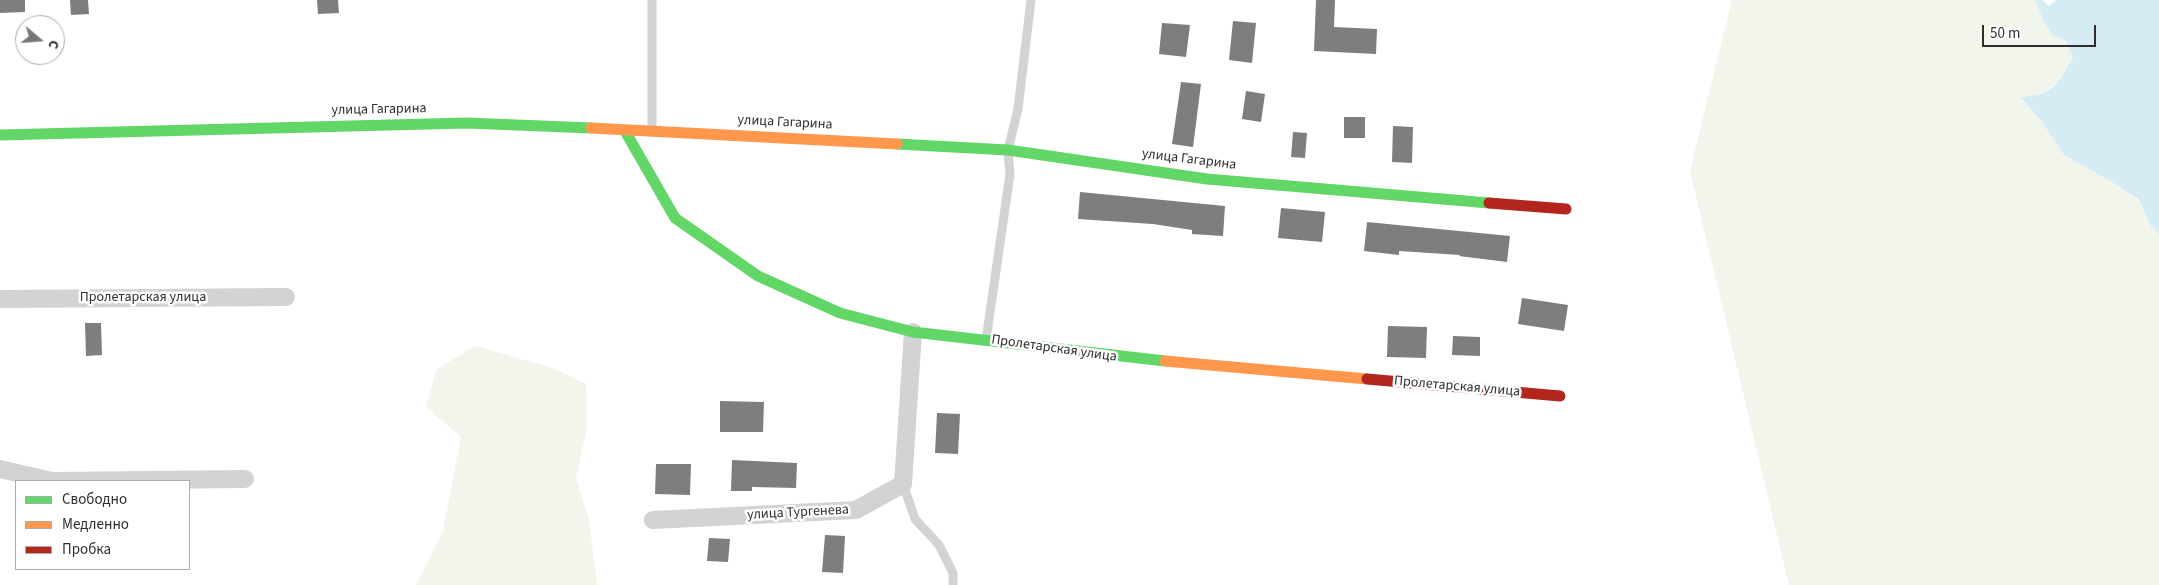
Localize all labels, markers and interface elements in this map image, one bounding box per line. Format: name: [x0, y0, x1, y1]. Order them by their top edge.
north arrow: [15, 15, 65, 65]
scale bar: [1984, 15, 2098, 47]
text: 50 m: [1990, 23, 2020, 44]
text: С: [43, 37, 64, 51]
street label: улица Гагарина: [331, 101, 427, 119]
street label: улица Гагарина: [737, 112, 833, 134]
street label: улица Гагарина: [1141, 146, 1237, 174]
street label: Пролетарская улица: [80, 290, 206, 306]
street label: Пролетарская улица: [990, 332, 1118, 366]
street label: Пролетарская улица: [1393, 373, 1521, 401]
legend: [15, 480, 190, 570]
text: Свободно: [62, 489, 127, 510]
street label: улица Тургенева: [747, 502, 849, 524]
text: Медленно: [62, 514, 129, 535]
text: Пробка: [62, 539, 111, 560]

